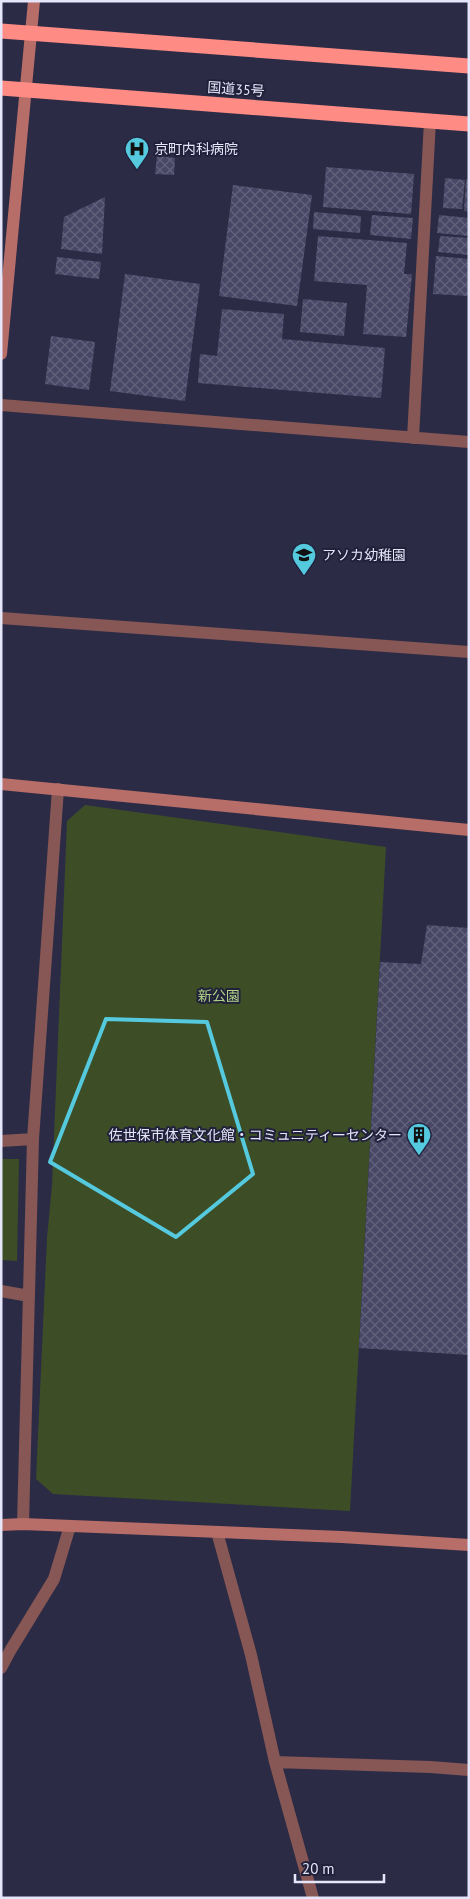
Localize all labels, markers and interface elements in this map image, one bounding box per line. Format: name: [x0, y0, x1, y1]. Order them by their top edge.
street label: 国道35号: [207, 78, 265, 100]
hospital icon: 京町内科病院: [124, 136, 150, 170]
place label: 京町内科病院: [154, 140, 238, 158]
school or university icon: アソカ幼稚園: [291, 542, 317, 576]
place label: アソカ幼稚園: [322, 546, 406, 564]
park label: 新公園: [198, 987, 240, 1005]
building icon: 佐世保市体育文化館・コミュニティーセンター: [406, 1122, 432, 1156]
place label: 佐世保市体育文化館・コミュニティーセンター: [109, 1126, 402, 1144]
scale bar: [295, 1852, 384, 1884]
text: 20 m: [302, 1859, 335, 1878]

